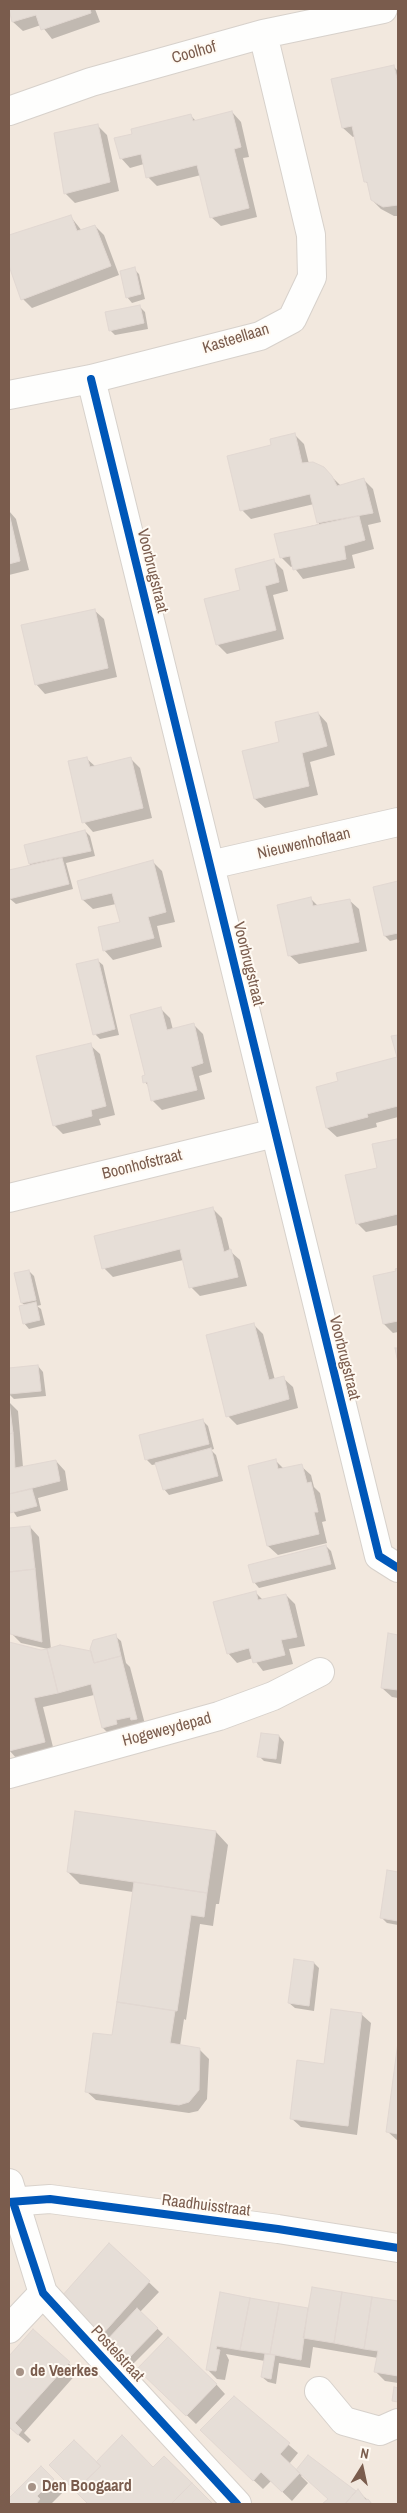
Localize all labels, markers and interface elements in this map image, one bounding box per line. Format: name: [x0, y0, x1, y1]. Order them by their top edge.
street label: Coolhof: [170, 38, 218, 68]
street label: Kasteellaan: [200, 320, 272, 358]
street label: Voorbrugstraat: [132, 527, 172, 615]
street label: Nieuwenhoflaan: [256, 824, 352, 864]
street label: Voorbrugstraat: [228, 920, 268, 1008]
street label: Boonhofstraat: [100, 1146, 184, 1184]
street label: Voorbrugstraat: [324, 1314, 364, 1402]
street label: Hogeweydepad: [120, 1709, 214, 1751]
street label: Raadhuisstraat: [161, 2191, 251, 2221]
street label: Postelstraat: [86, 2322, 148, 2386]
place label: de Veerkes: [30, 2362, 98, 2382]
marker: de Veerkes: [14, 2366, 26, 2378]
north arrow: [337, 2443, 387, 2493]
text: N: [359, 2444, 370, 2463]
place label: Den Boogaard: [42, 2477, 132, 2497]
marker: Den Boogaard: [26, 2481, 38, 2493]

